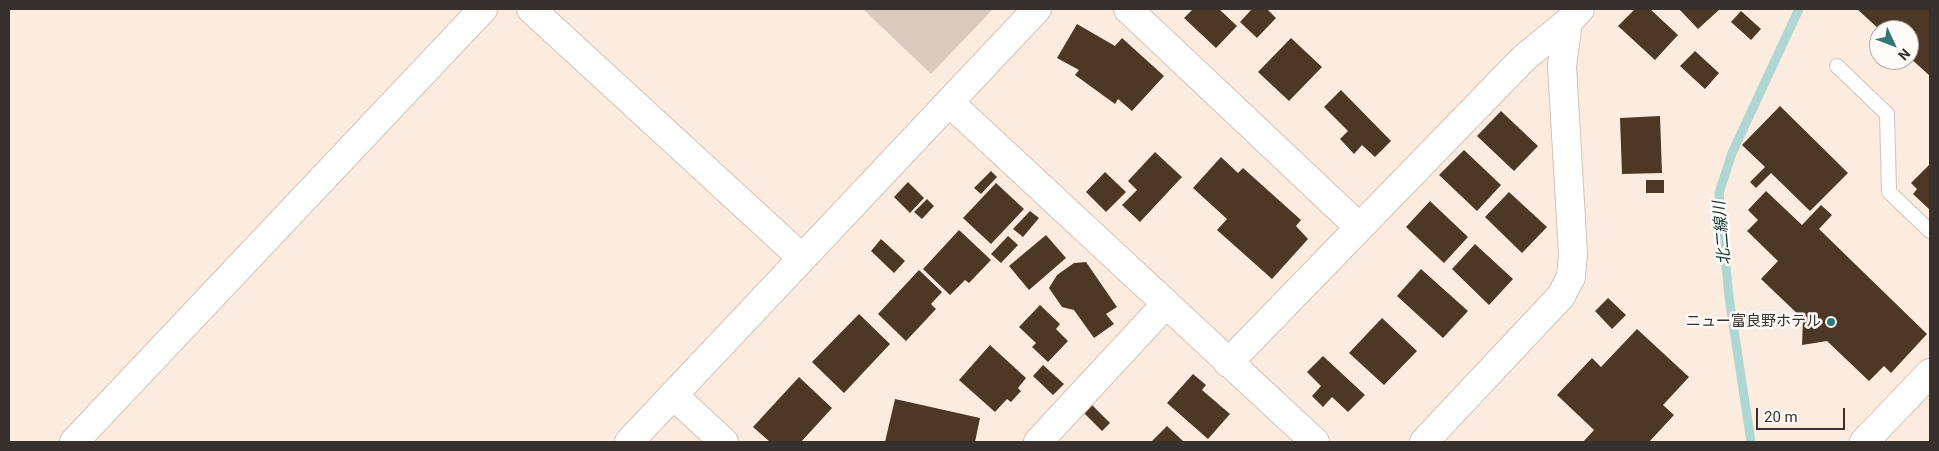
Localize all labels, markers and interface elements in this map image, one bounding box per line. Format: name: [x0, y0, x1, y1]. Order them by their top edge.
north arrow: [1869, 20, 1919, 70]
text: N: [1895, 45, 1913, 64]
water label: 北二線川: [1711, 200, 1735, 266]
place label: ニュー富良野ホテル: [1686, 313, 1821, 331]
marker: ニュー富良野ホテル: [1825, 316, 1837, 328]
scale bar: [1759, 398, 1848, 430]
text: 20 m: [1764, 408, 1798, 426]

